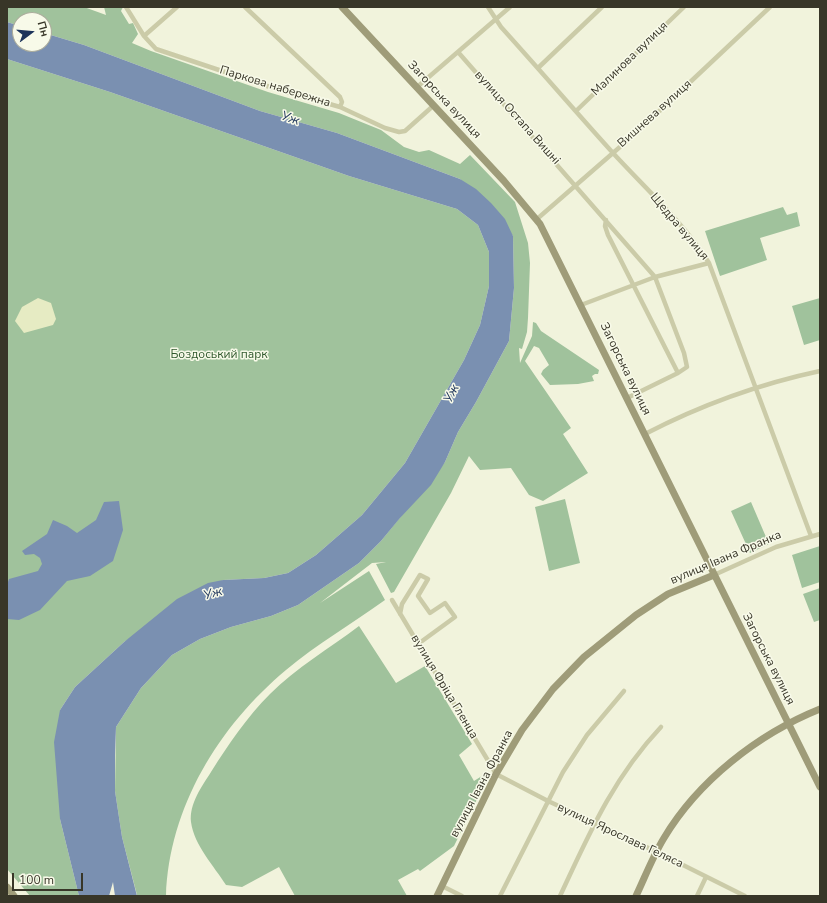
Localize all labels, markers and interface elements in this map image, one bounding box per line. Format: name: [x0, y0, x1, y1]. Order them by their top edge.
north arrow: [12, 12, 52, 52]
text: Пн: [34, 19, 52, 38]
street label: Малинова вулиця: [589, 19, 671, 99]
street label: Загорська вулиця: [404, 58, 484, 142]
street label: Паркова набережна: [218, 63, 332, 111]
street label: вулиця Остапа Вишні: [471, 68, 563, 168]
street label: Вишнева вулиця: [615, 77, 695, 151]
water label: Уж: [279, 109, 301, 129]
street label: Щедра вулиця: [647, 190, 711, 264]
street label: Загорська вулиця: [596, 320, 654, 418]
park label: Боздоський парк: [170, 348, 268, 362]
water label: Уж: [441, 382, 463, 406]
street label: вулиця Івана Франка: [668, 528, 784, 588]
water label: Уж: [202, 584, 224, 604]
street label: Загорська вулиця: [739, 611, 797, 707]
street label: вулиця Фріца Гленца: [407, 632, 481, 742]
street label: вулиця Івана Франка: [448, 728, 516, 840]
street label: вулиця Ярослава Геляса: [555, 800, 685, 872]
scale bar: [14, 865, 85, 891]
text: 100 m: [19, 872, 54, 888]

